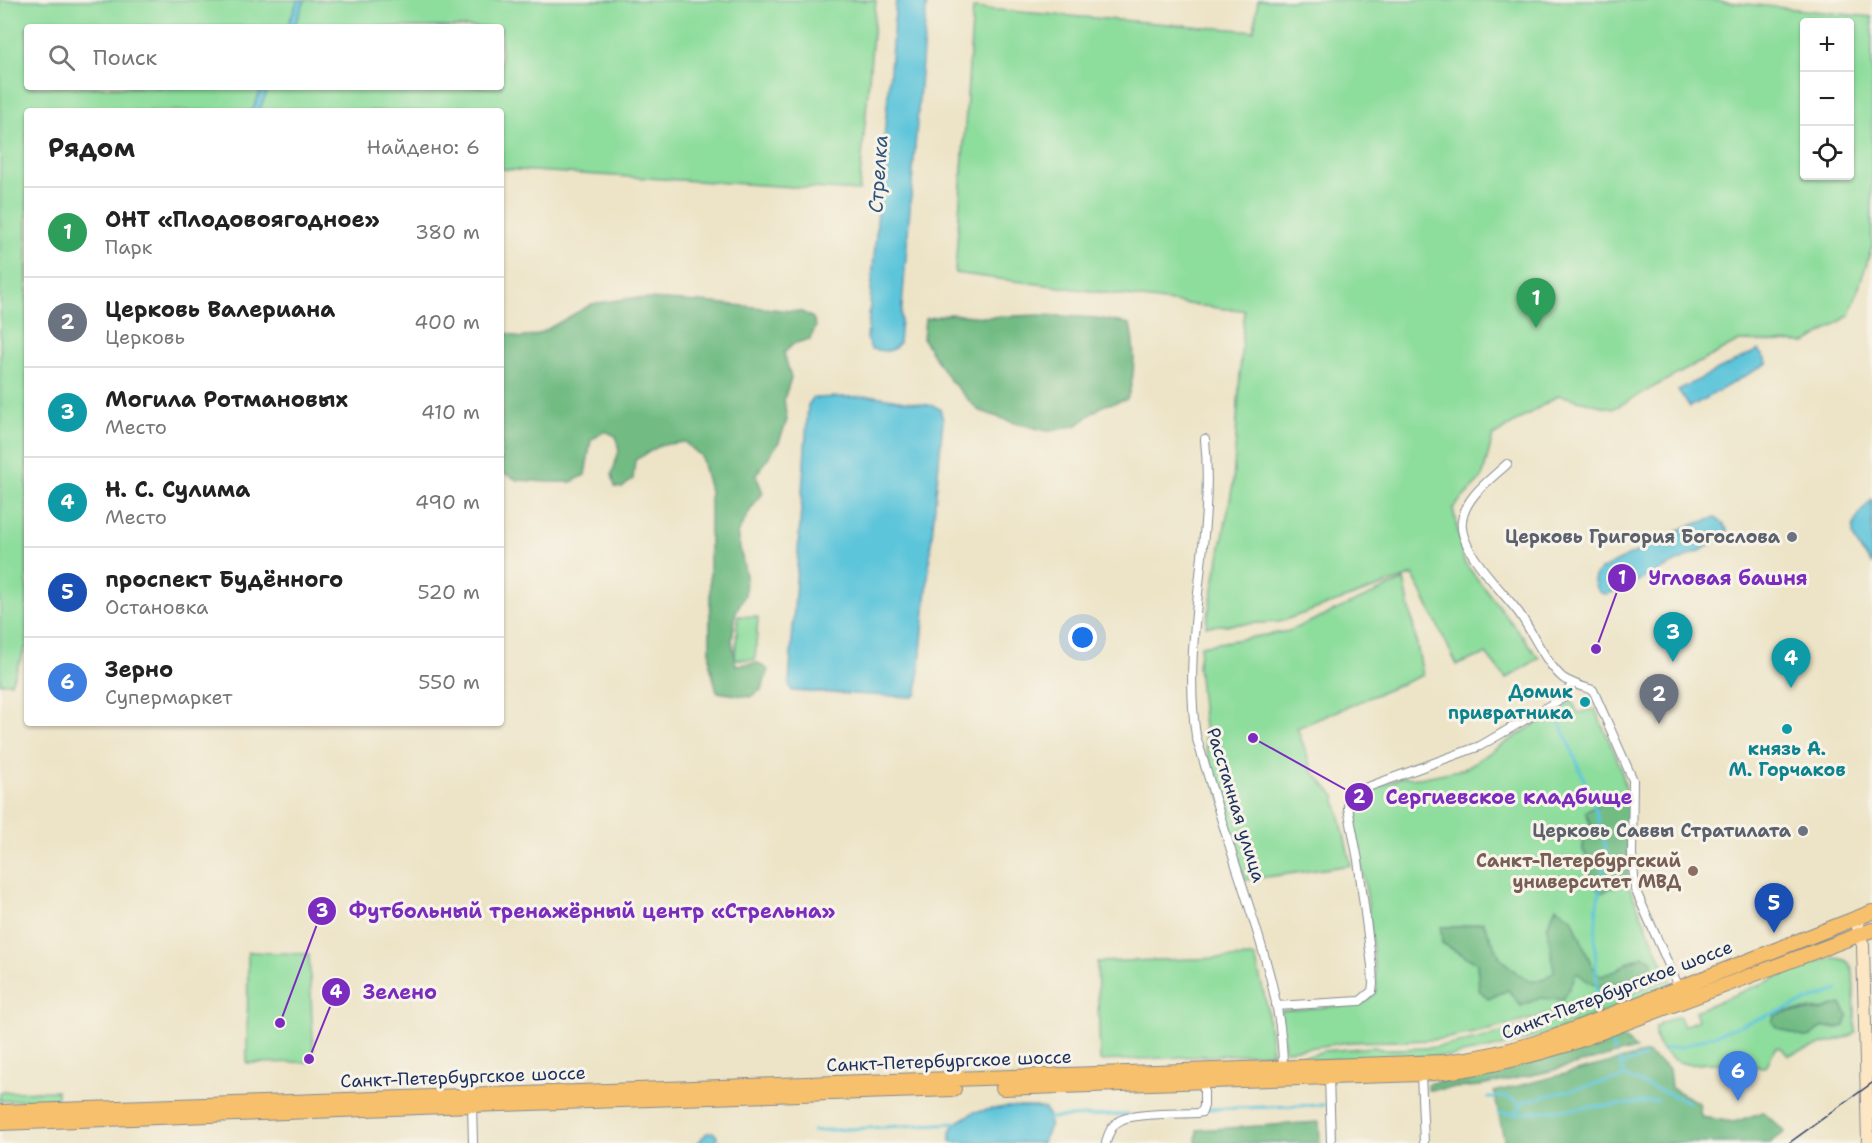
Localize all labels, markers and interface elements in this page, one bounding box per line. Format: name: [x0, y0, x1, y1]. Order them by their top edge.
map controls: [1800, 18, 1854, 180]
button: +: [1800, 18, 1854, 72]
search box: [24, 24, 504, 90]
icon: search: [45, 41, 78, 74]
text: Поиск: [93, 43, 157, 72]
button: −: [1800, 72, 1854, 126]
button: locate: [1800, 126, 1854, 180]
text: Рядом: [48, 130, 135, 165]
text: Найдено: 6: [367, 134, 480, 160]
water label: Стрелка: [862, 134, 894, 214]
text: ОНТ «Плодовоягодное»: [105, 205, 380, 234]
text: 1: [63, 219, 72, 245]
text: 380 m: [415, 219, 480, 245]
text: Парк: [105, 234, 152, 260]
pin: 1: [1516, 278, 1556, 328]
text: Церковь Валериана: [105, 295, 335, 324]
text: 2: [61, 309, 75, 335]
text: 400 m: [414, 309, 480, 335]
text: Церковь: [105, 324, 185, 350]
text: Могила Ротмановых: [105, 385, 348, 414]
text: 3: [61, 399, 75, 425]
text: 410 m: [421, 399, 480, 425]
text: Место: [105, 414, 167, 440]
text: Н. С. Сулима: [105, 475, 250, 504]
text: 4: [61, 489, 75, 515]
text: 490 m: [415, 489, 480, 515]
text: Место: [105, 504, 167, 530]
place label: Церковь Григория Богослова: [1505, 525, 1781, 549]
marker: Церковь Григория Богослова: [1785, 530, 1799, 544]
callout: Угловая башня: [1607, 559, 1820, 597]
text: проспект Будённого: [105, 565, 343, 594]
text: Угловая башня: [1648, 565, 1808, 591]
text: 1: [1618, 566, 1626, 590]
text: 5: [61, 579, 74, 605]
text: 520 m: [417, 579, 480, 605]
text: Остановка: [105, 594, 209, 620]
pin: 3: [1654, 612, 1692, 662]
your location: [1068, 623, 1097, 652]
pin: 4: [1772, 638, 1810, 688]
text: Зерно: [105, 655, 173, 684]
text: 6: [61, 669, 75, 695]
text: 550 m: [418, 669, 480, 695]
pin: 2: [1640, 674, 1678, 724]
place label: Домик привратника: [1448, 680, 1574, 725]
text: Супермаркет: [105, 684, 232, 710]
marker: Домик привратника: [1578, 695, 1592, 709]
marker: князь А. М. Горчаков: [1780, 722, 1794, 736]
street label: Расстанная улица: [1201, 725, 1271, 885]
place label: князь А. М. Горчаков: [1729, 737, 1846, 782]
callout: Сергиевское кладбище: [1344, 778, 1645, 816]
text: Сергиевское кладбище: [1385, 784, 1633, 810]
text: 2: [1353, 785, 1366, 809]
place label: Церковь Саввы Стратилата: [1532, 819, 1792, 843]
marker: Церковь Саввы Стратилата: [1796, 824, 1810, 838]
place label: Санкт-Петербургский университет МВД: [1476, 849, 1681, 894]
marker: Санкт-Петербургский университет МВД: [1686, 864, 1700, 878]
pin: 5: [1754, 884, 1794, 933]
callout: Футбольный тренажёрный центр «Стрельна»: [307, 892, 847, 930]
text: Футбольный тренажёрный центр «Стрельна»: [349, 898, 835, 924]
text: 3: [316, 899, 328, 923]
street label: Санкт-Петербургское шоссе: [1498, 935, 1736, 1045]
callout: Зелено: [321, 973, 449, 1011]
text: Зелено: [363, 979, 437, 1005]
text: 4: [330, 980, 343, 1004]
street label: Санкт-Петербургское шоссе: [826, 1045, 1072, 1077]
pin: 6: [1718, 1052, 1758, 1101]
street label: Санкт-Петербургское шоссе: [340, 1061, 586, 1093]

